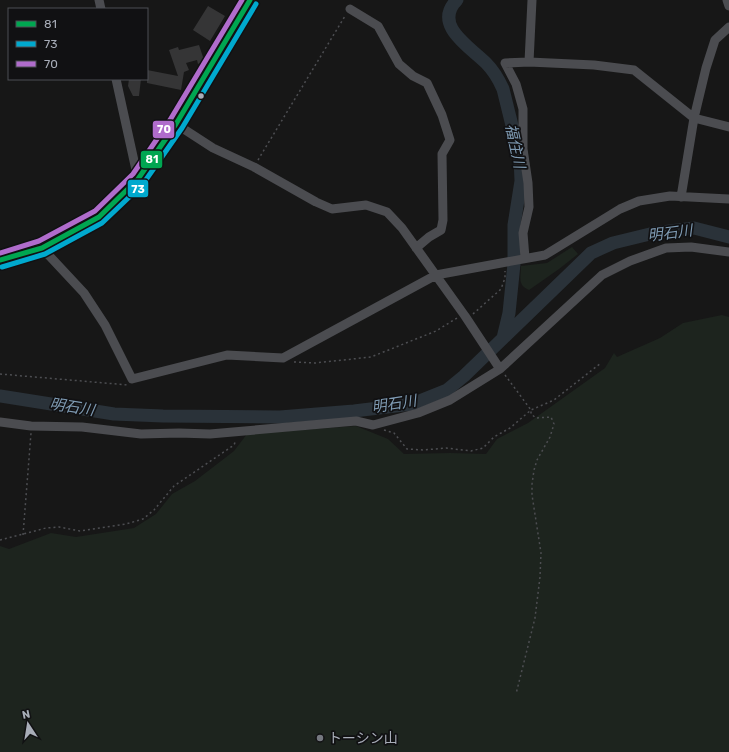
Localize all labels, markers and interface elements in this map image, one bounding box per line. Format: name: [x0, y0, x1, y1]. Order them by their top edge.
legend: [8, 8, 148, 80]
text: 81: [44, 17, 57, 31]
text: 73: [44, 37, 57, 51]
text: 70: [44, 57, 58, 71]
unlabelled marker: [196, 91, 206, 101]
line badge: 70: [152, 120, 175, 139]
water label: 福住川: [502, 122, 529, 172]
text: 70: [157, 123, 171, 136]
line badge: 81: [140, 150, 163, 169]
text: 81: [146, 153, 158, 166]
line badge: 73: [127, 179, 149, 198]
text: 73: [131, 183, 145, 196]
water label: 明石川: [647, 221, 695, 245]
water label: 明石川: [370, 391, 420, 416]
water label: 明石川: [48, 395, 98, 420]
north arrow: [8, 704, 48, 744]
text: N: [21, 708, 31, 722]
place label: トーシン山: [328, 730, 398, 747]
marker: トーシン山: [315, 733, 325, 743]

